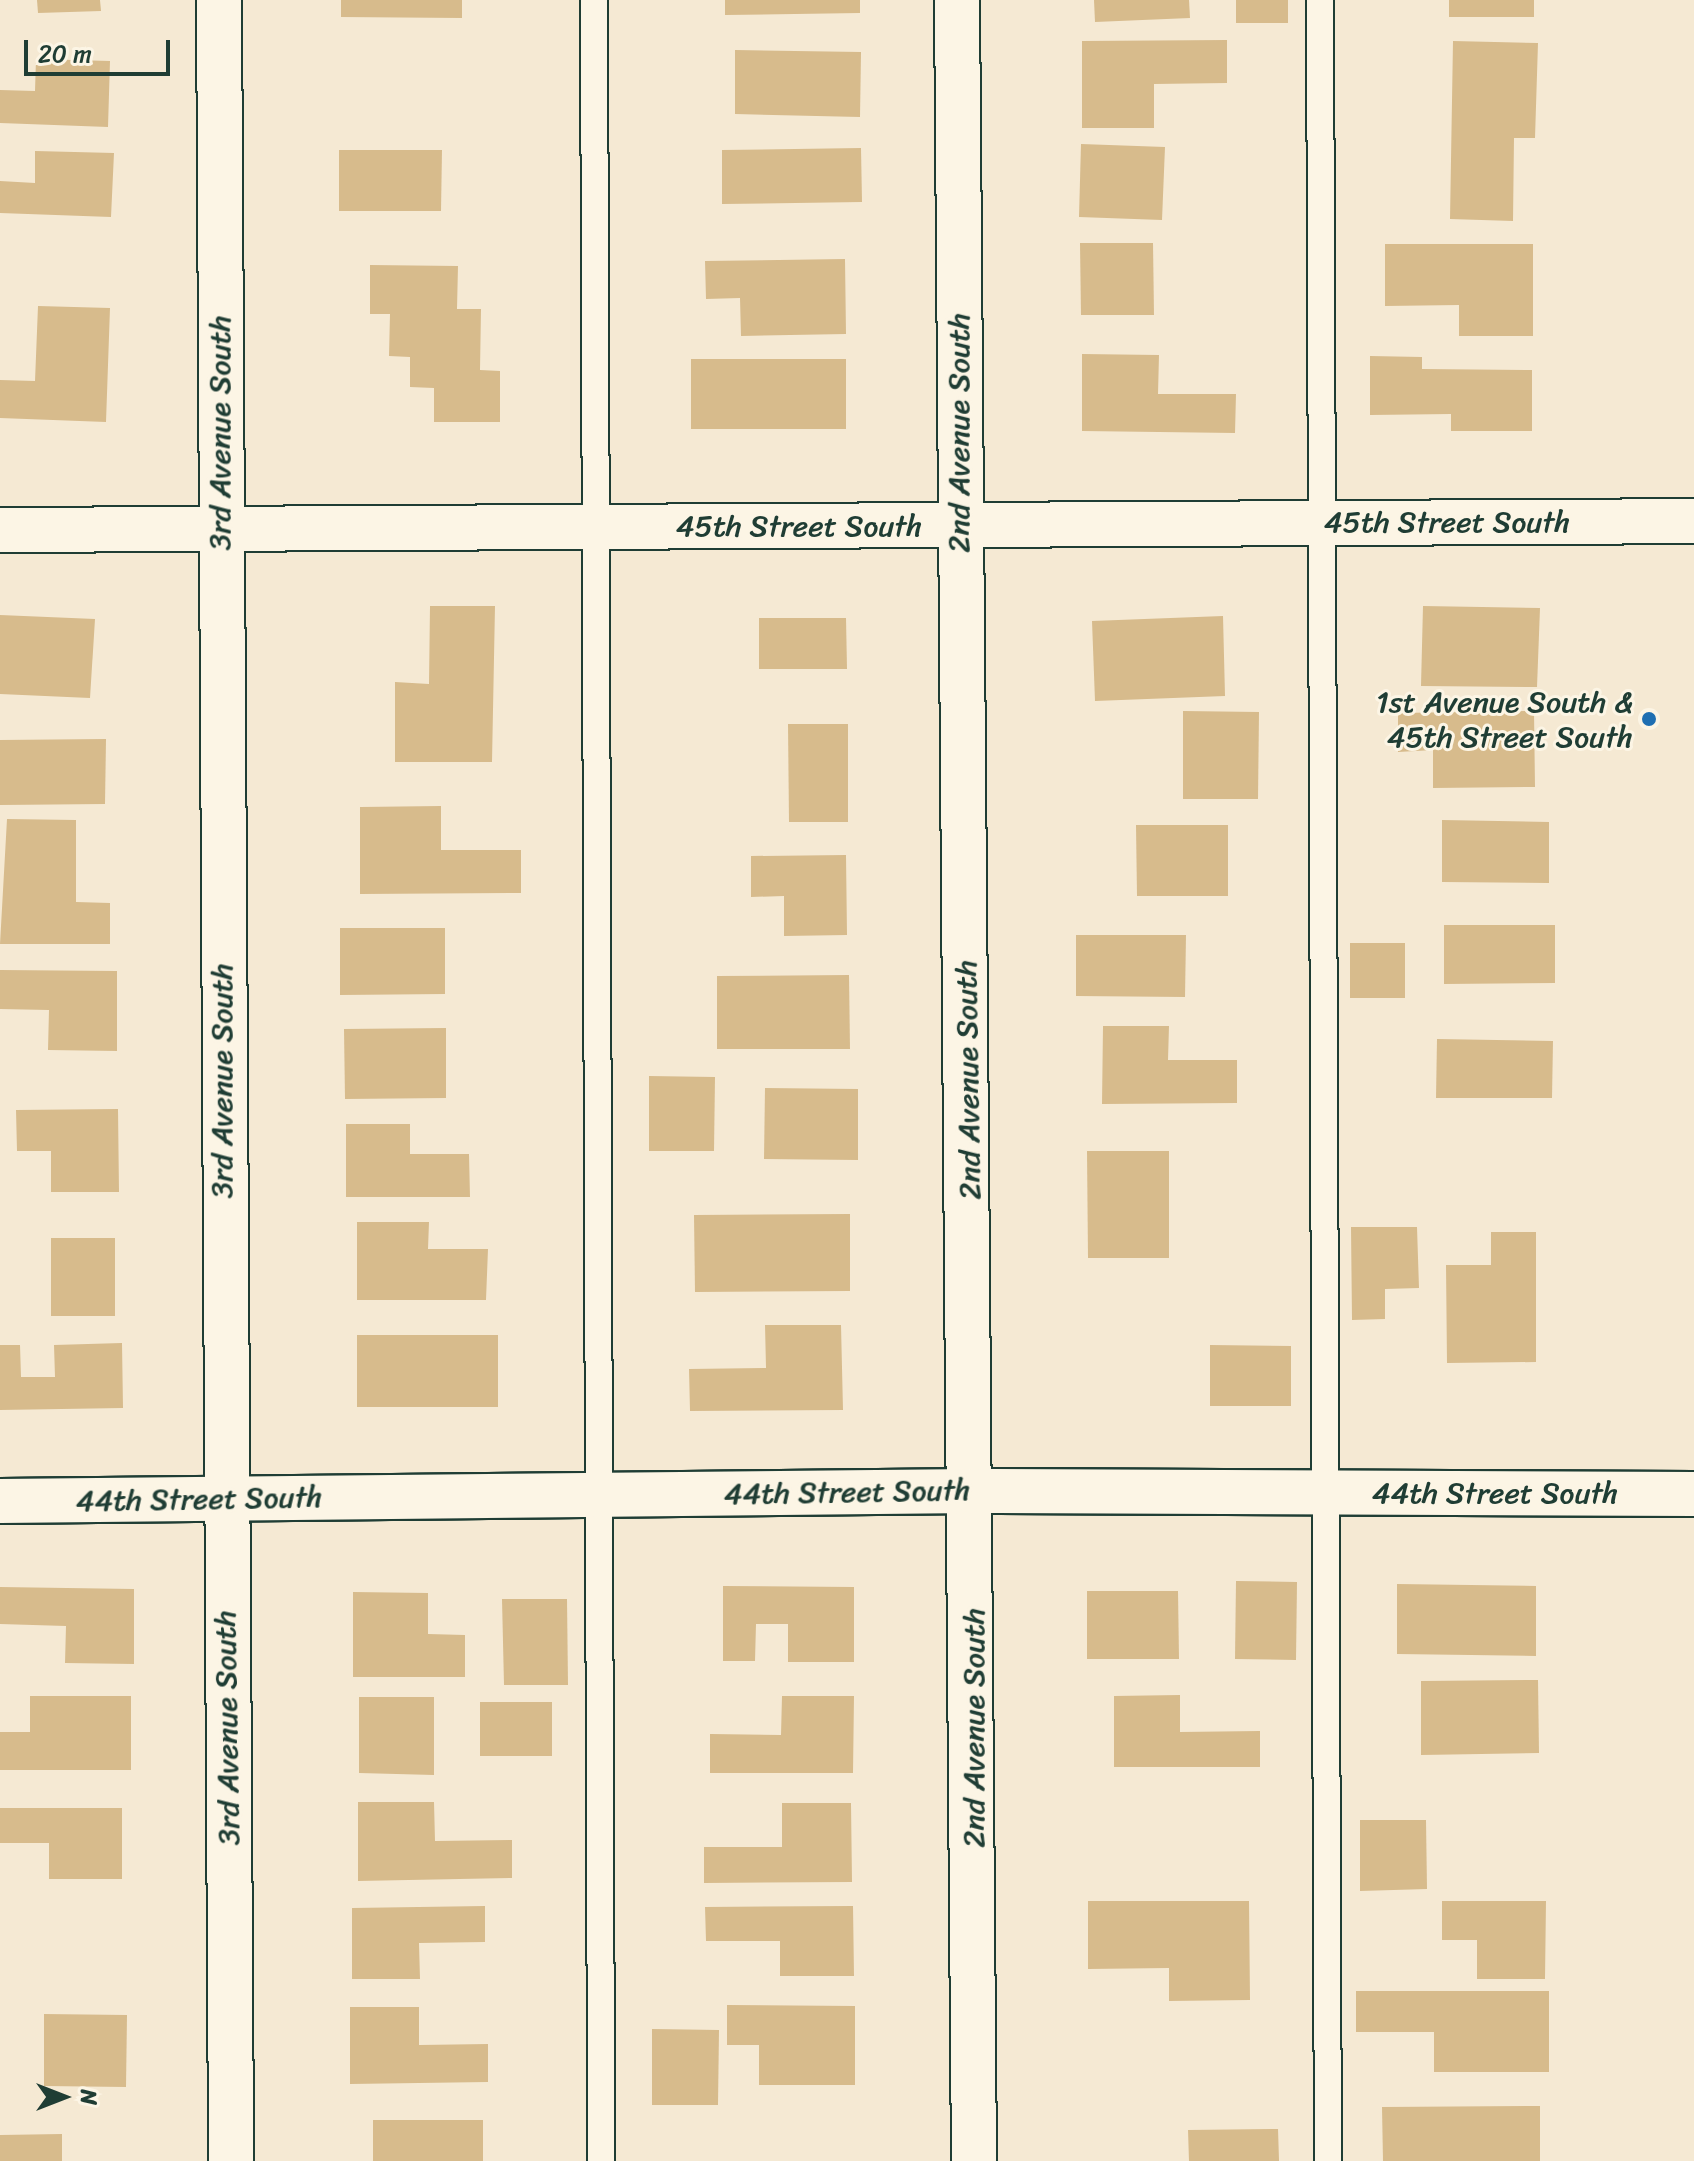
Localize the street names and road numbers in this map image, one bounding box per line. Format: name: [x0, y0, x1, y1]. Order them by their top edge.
street label: 2nd Avenue South: [941, 313, 977, 553]
street label: 3rd Avenue South: [202, 316, 238, 550]
street label: 45th Street South: [1323, 504, 1571, 540]
street label: 45th Street South: [675, 508, 923, 544]
street label: 2nd Avenue South: [948, 960, 988, 1200]
street label: 3rd Avenue South: [204, 964, 240, 1198]
street label: 44th Street South: [723, 1472, 971, 1512]
street label: 44th Street South: [1371, 1475, 1619, 1511]
street label: 44th Street South: [75, 1479, 323, 1519]
street label: 2nd Avenue South: [956, 1608, 992, 1848]
street label: 3rd Avenue South: [207, 1610, 247, 1846]

